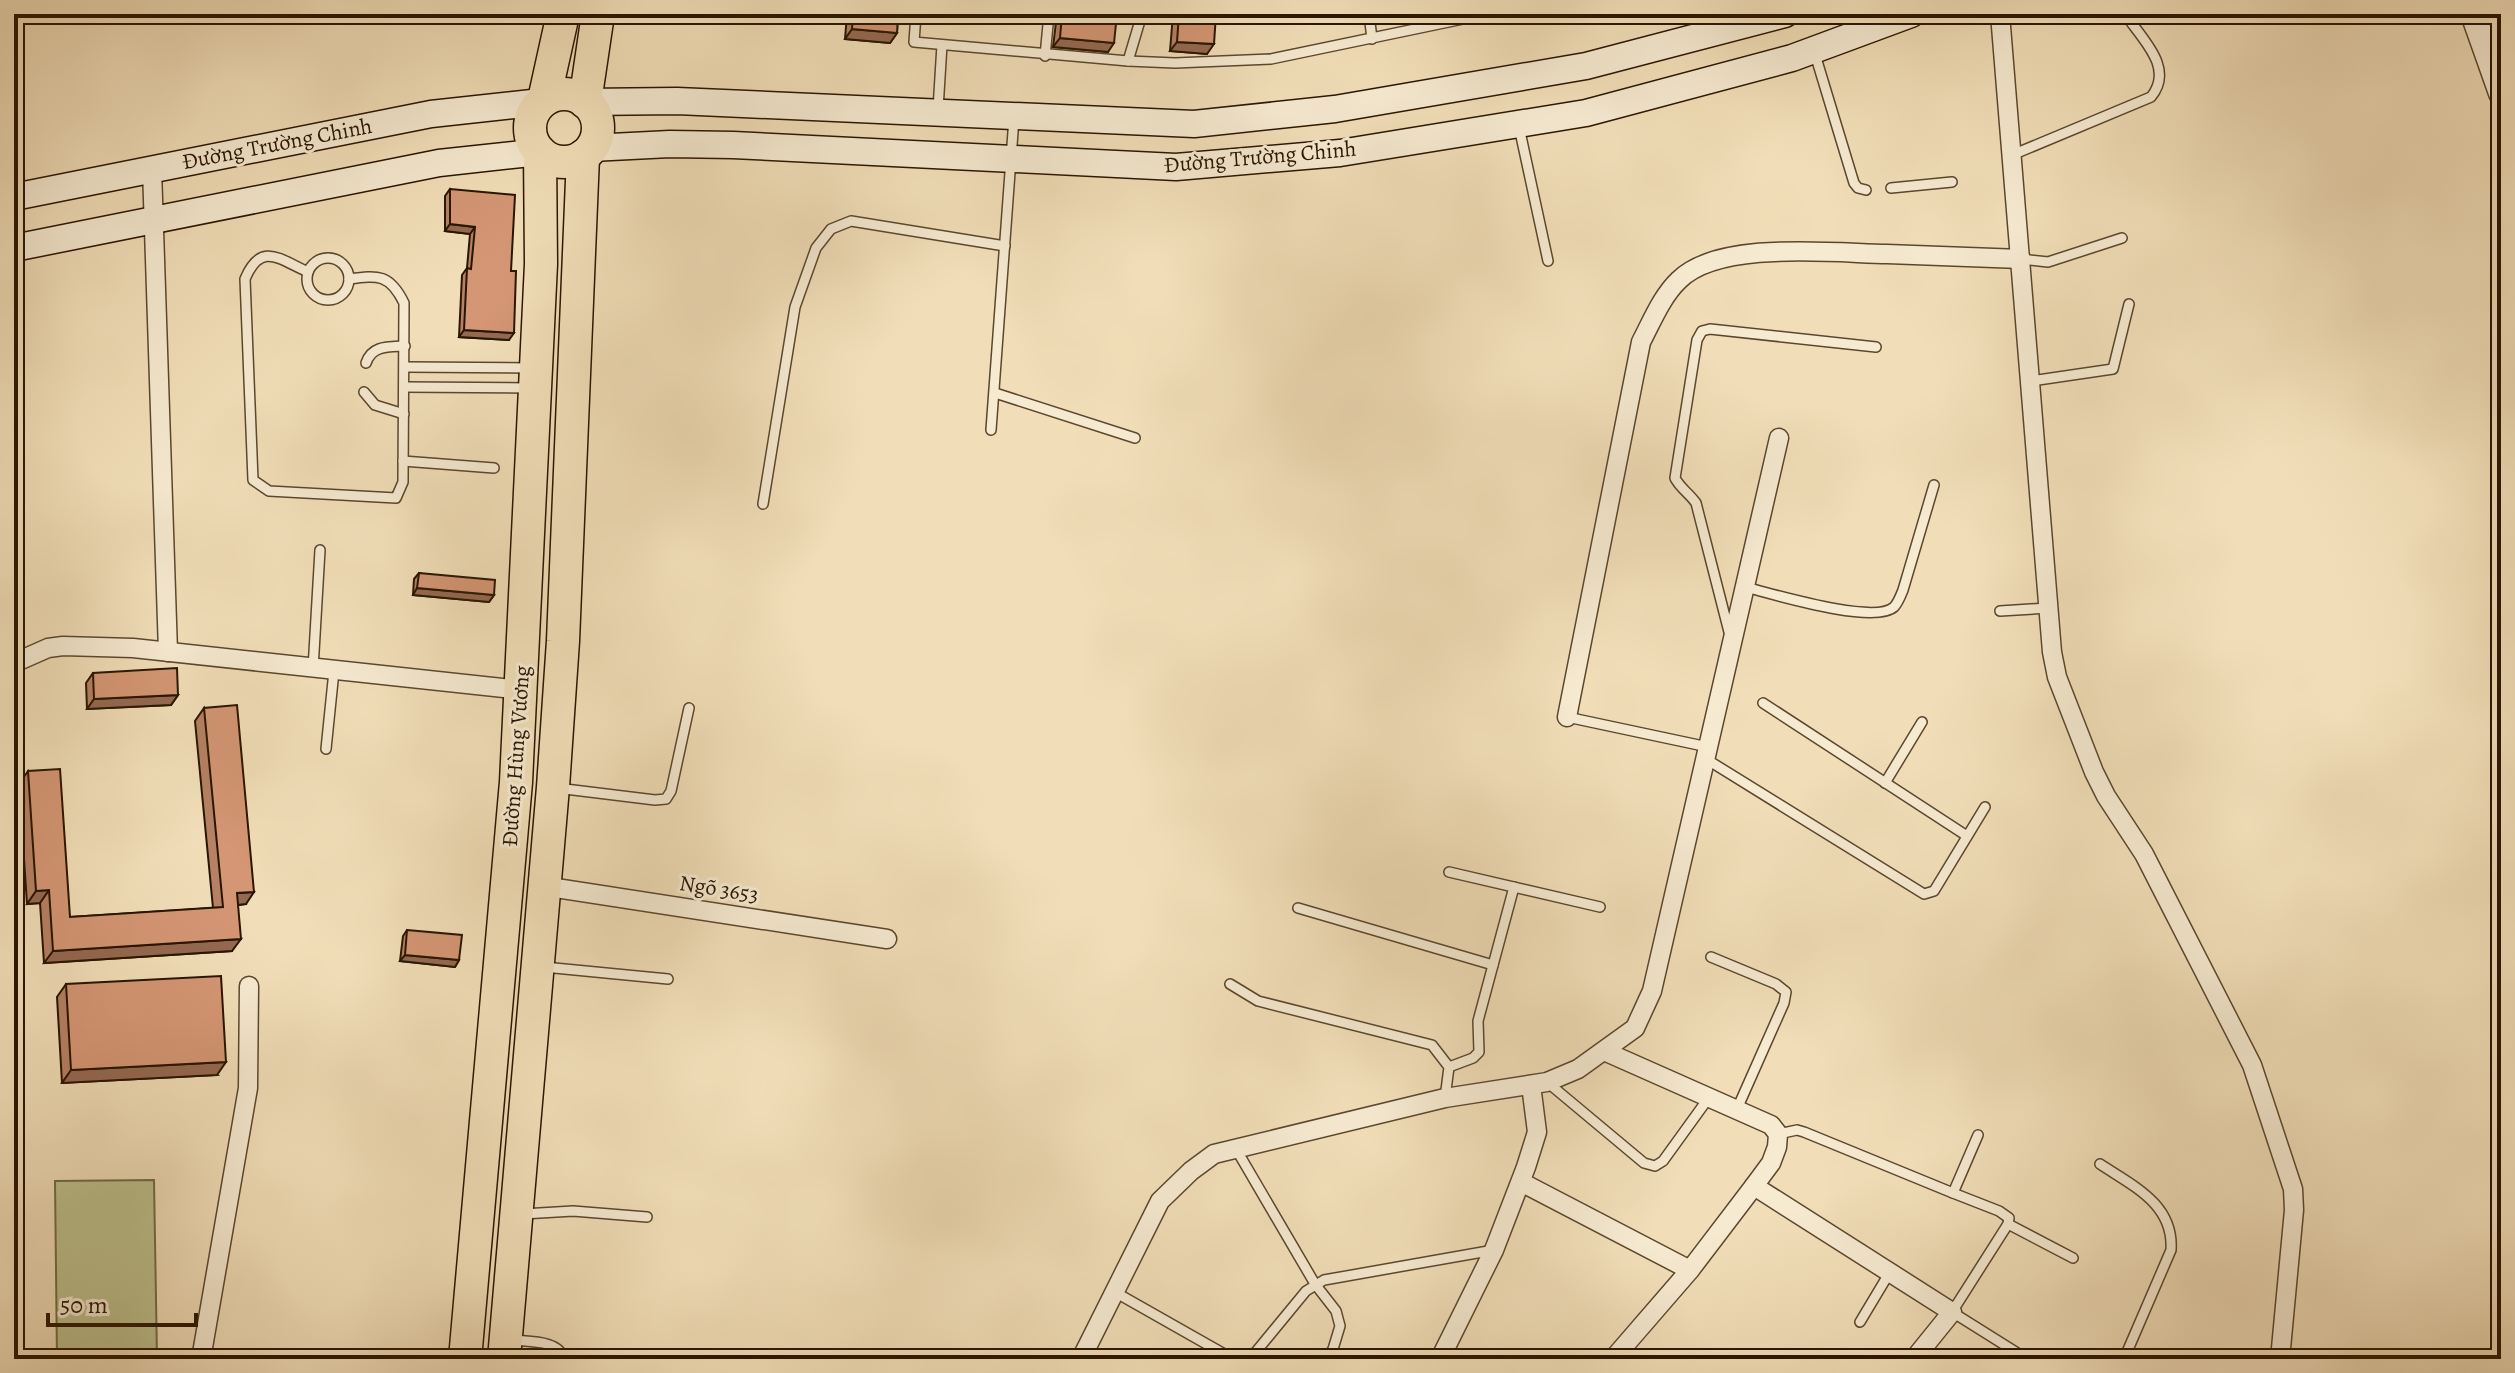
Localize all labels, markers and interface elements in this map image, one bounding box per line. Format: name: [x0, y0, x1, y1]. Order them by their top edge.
street label: Đường Trường Chinh: [179, 111, 375, 177]
street label: Đường Trường Chinh: [1163, 134, 1358, 180]
street label: Đường Hùng Vương: [495, 664, 537, 848]
street label: Ngõ 3653: [677, 868, 761, 910]
scale bar: [48, 1277, 196, 1327]
text: 50 m: [60, 1289, 108, 1321]

